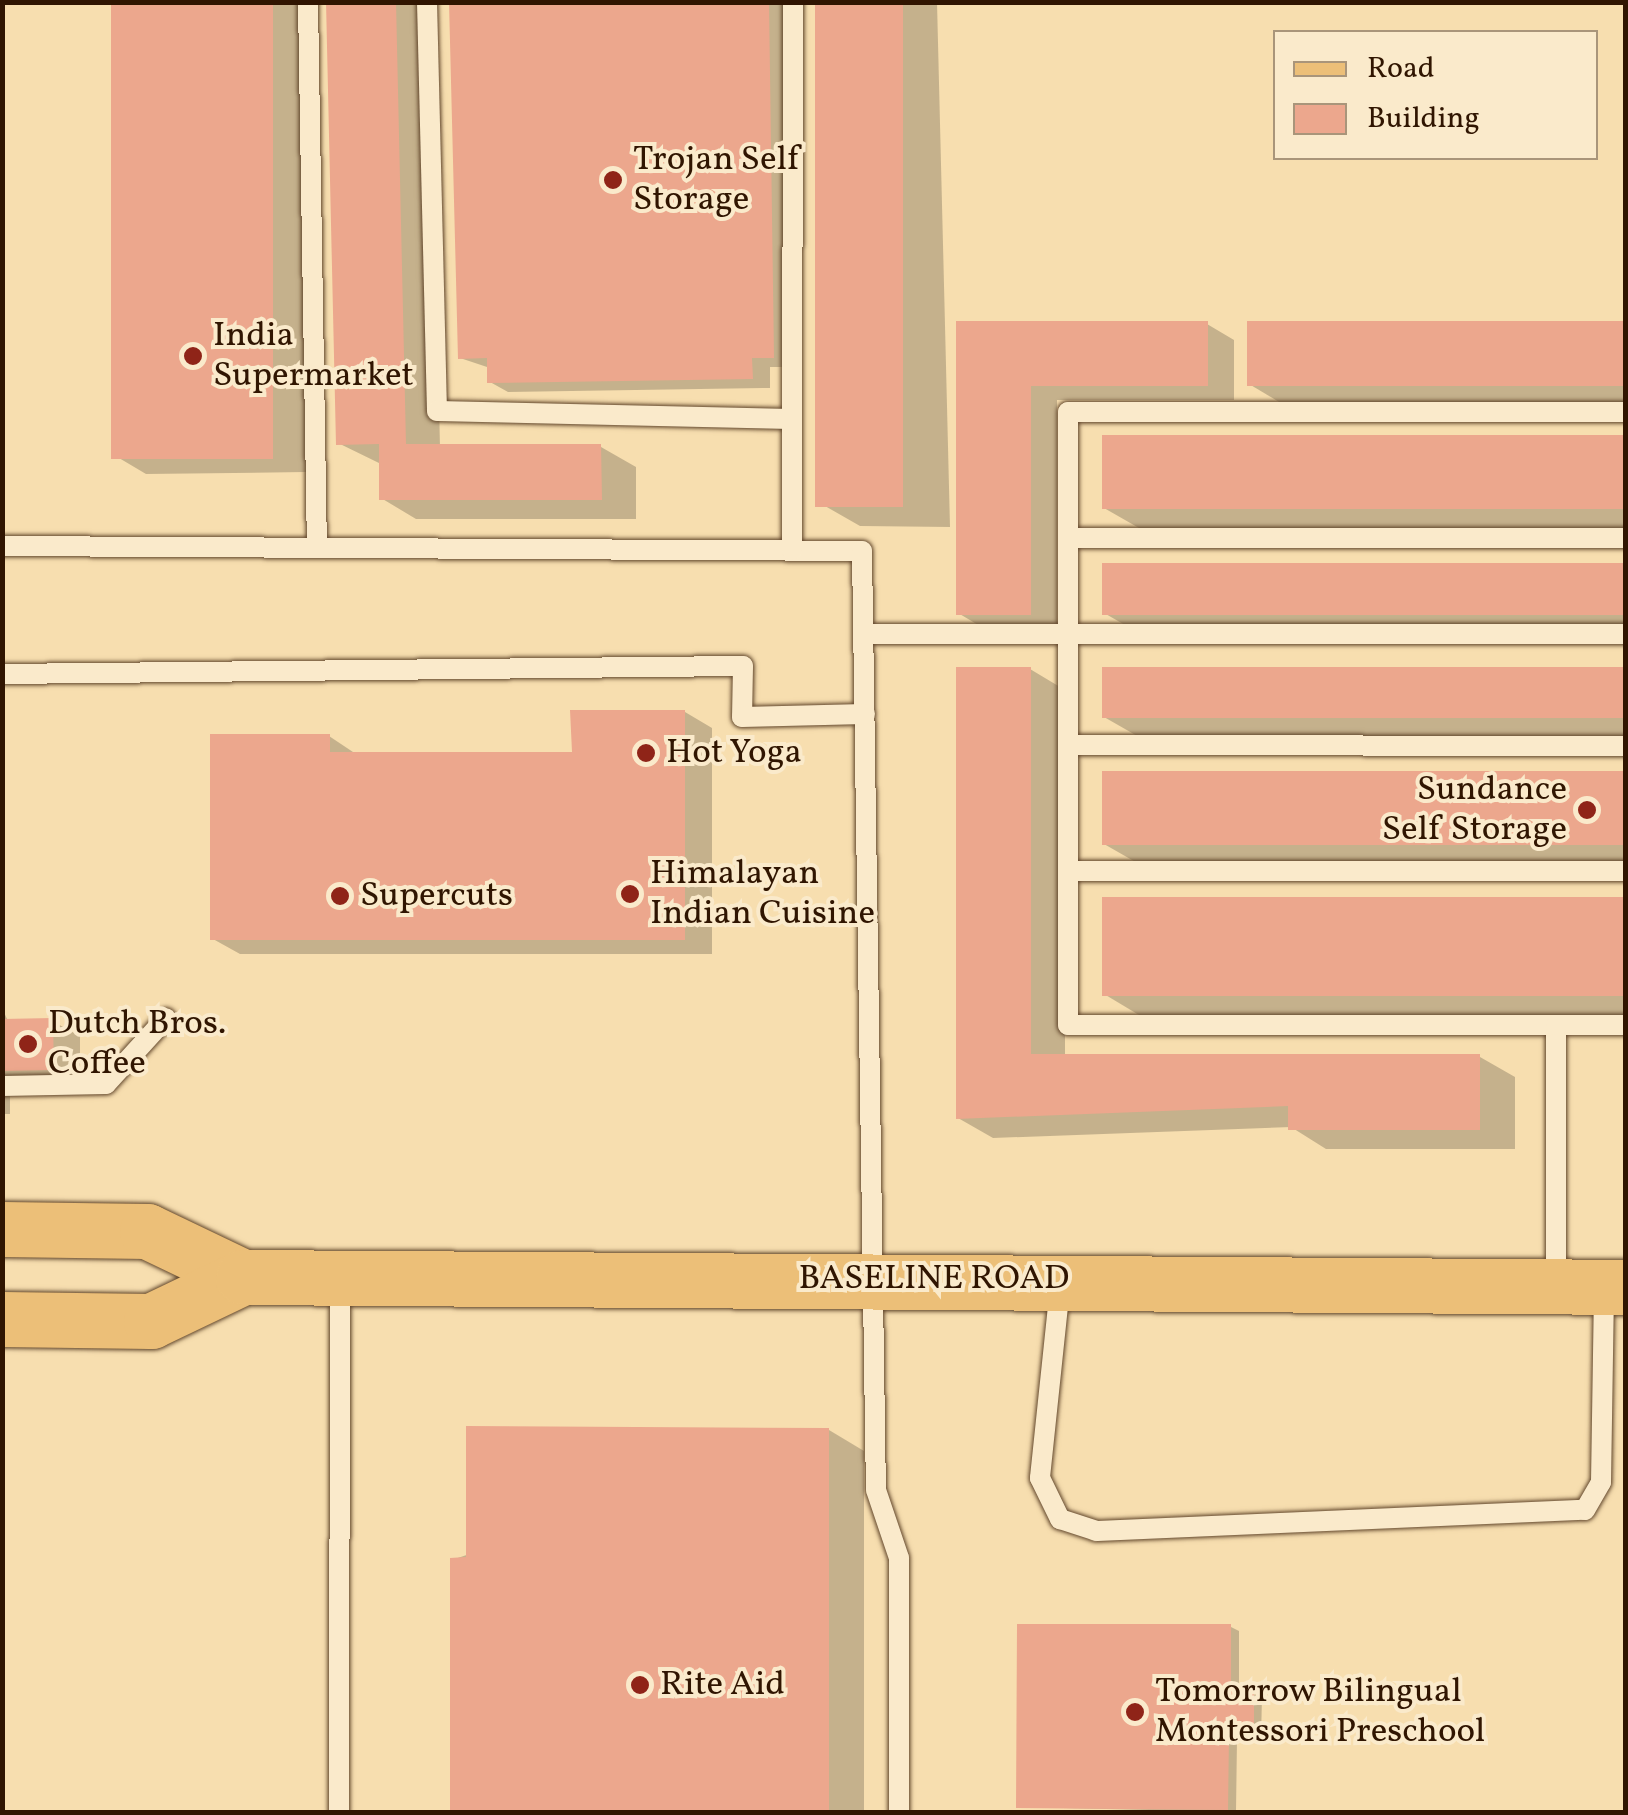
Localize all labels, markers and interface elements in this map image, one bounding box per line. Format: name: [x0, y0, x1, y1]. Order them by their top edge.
legend: [1273, 30, 1598, 160]
text: Road: [1367, 48, 1435, 90]
text: Building: [1367, 98, 1480, 140]
place label: Trojan Self Storage: [633, 139, 799, 221]
marker: Trojan Self Storage: [602, 169, 624, 191]
place label: India Supermarket: [213, 315, 414, 397]
marker: India Supermarket: [182, 345, 204, 367]
place label: Hot Yoga: [666, 732, 803, 774]
marker: Hot Yoga: [635, 742, 657, 764]
place label: Sundance Self Storage: [1385, 769, 1567, 851]
marker: Sundance Self Storage: [1576, 799, 1598, 821]
place label: Himalayan Indian Cuisine: [650, 853, 875, 935]
place label: Supercuts: [360, 875, 513, 917]
marker: Himalayan Indian Cuisine: [619, 883, 641, 905]
marker: Supercuts: [329, 885, 351, 907]
place label: Dutch Bros. Coffee: [48, 1003, 226, 1085]
marker: Dutch Bros. Coffee: [17, 1033, 39, 1055]
street label: BASELINE ROAD: [799, 1258, 1069, 1300]
place label: Rite Aid: [660, 1664, 785, 1706]
place label: Tomorrow Bilingual Montessori Preschool: [1155, 1671, 1485, 1753]
marker: Rite Aid: [629, 1674, 651, 1696]
marker: Tomorrow Bilingual Montessori Preschool: [1124, 1701, 1146, 1723]

